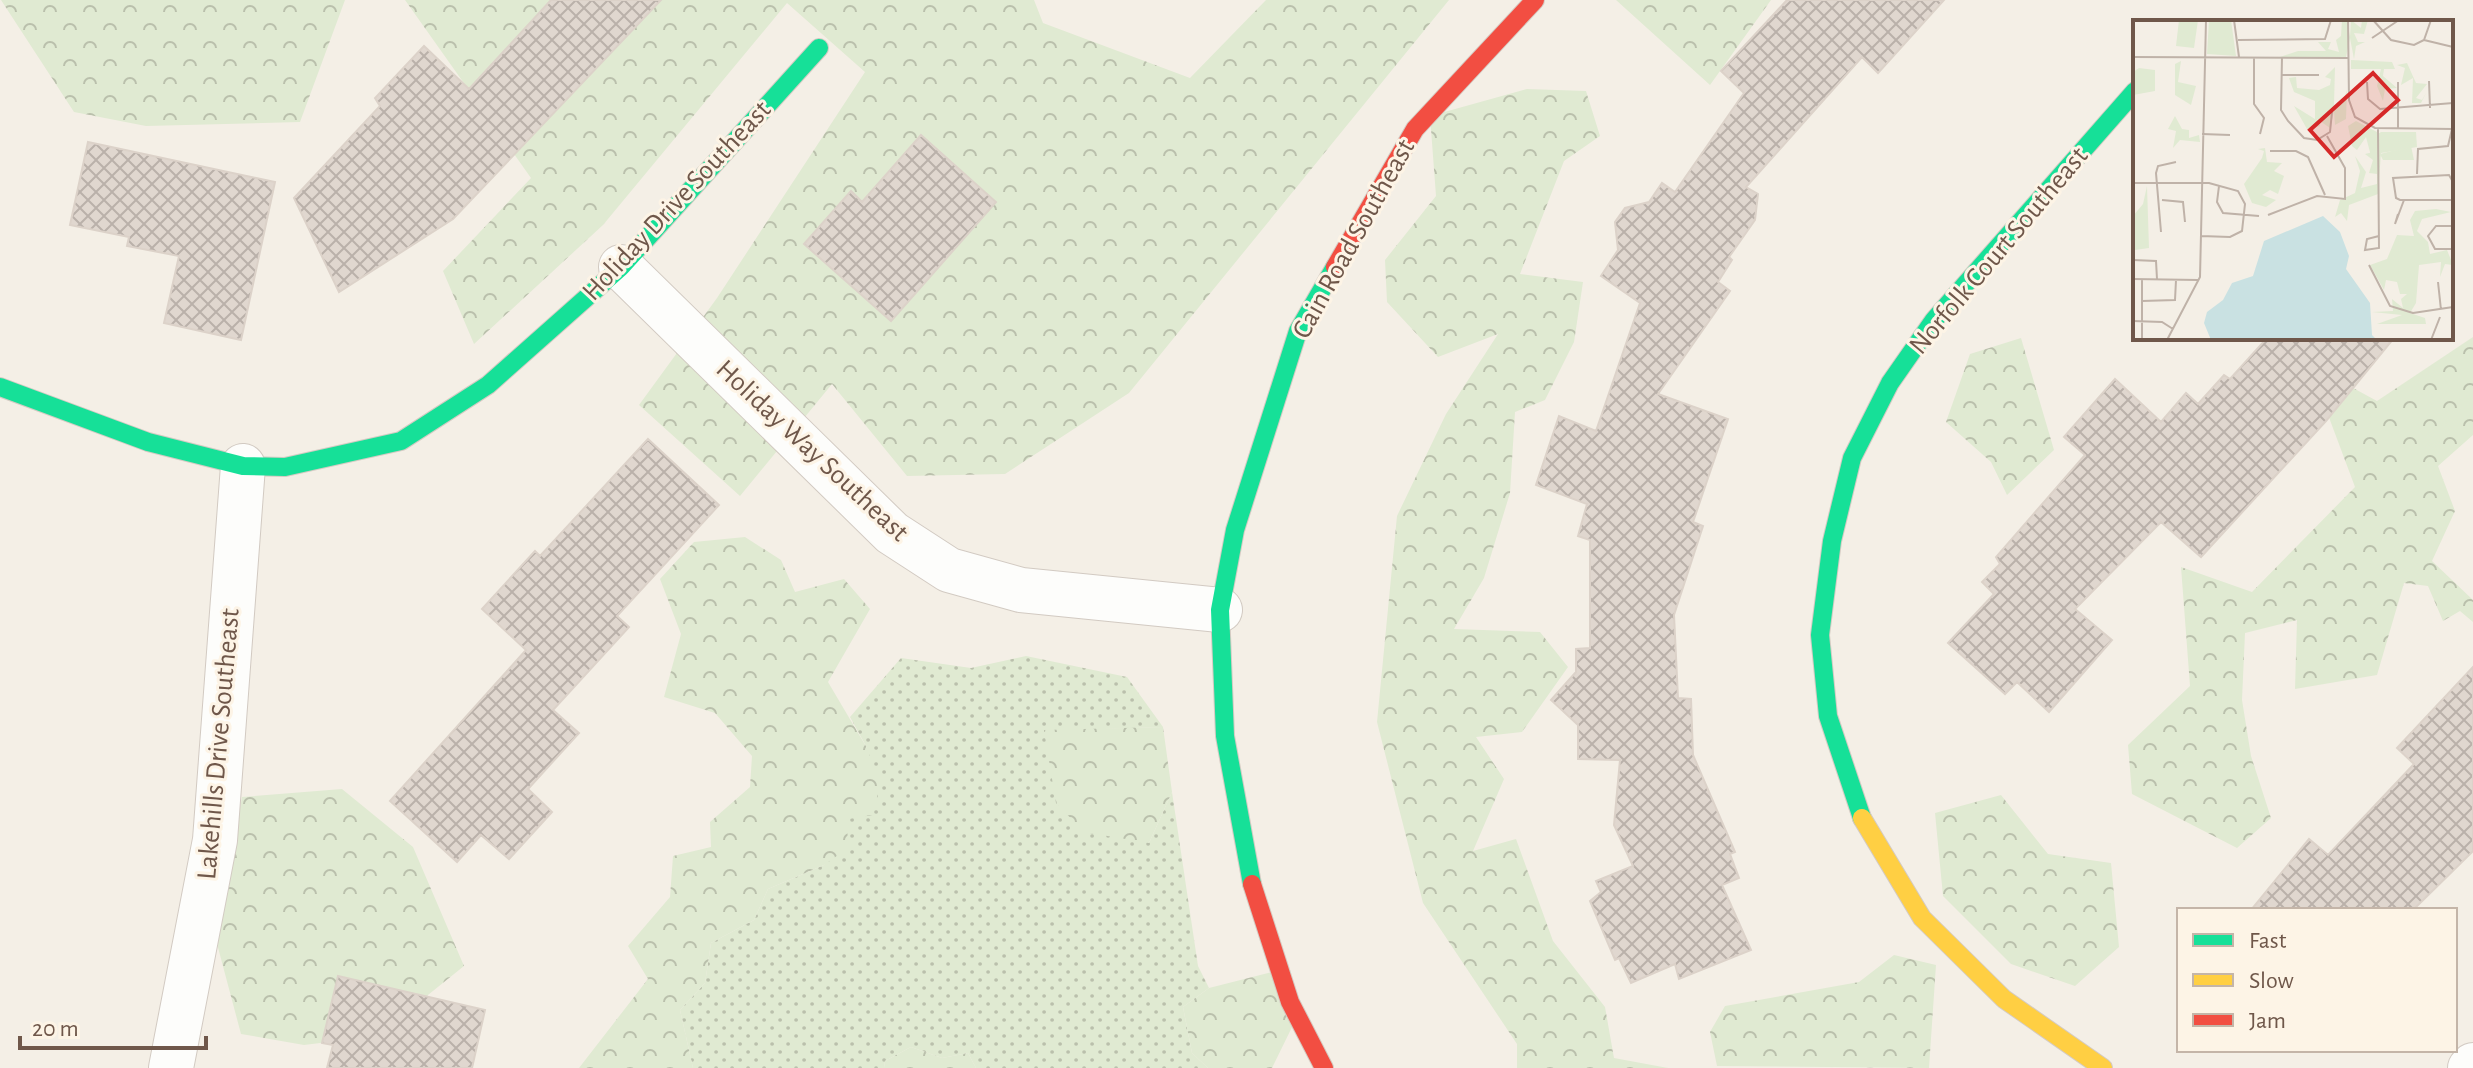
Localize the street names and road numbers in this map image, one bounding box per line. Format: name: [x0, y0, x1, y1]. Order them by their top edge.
street label: Holiday Drive Southeast: [577, 96, 777, 306]
street label: Cain Road Southeast: [1288, 135, 1420, 343]
street label: Norfolk Court Southeast: [1904, 142, 2094, 360]
street label: Holiday Way Southeast: [710, 355, 914, 547]
street label: Lakehills Drive Southeast: [193, 607, 245, 881]

